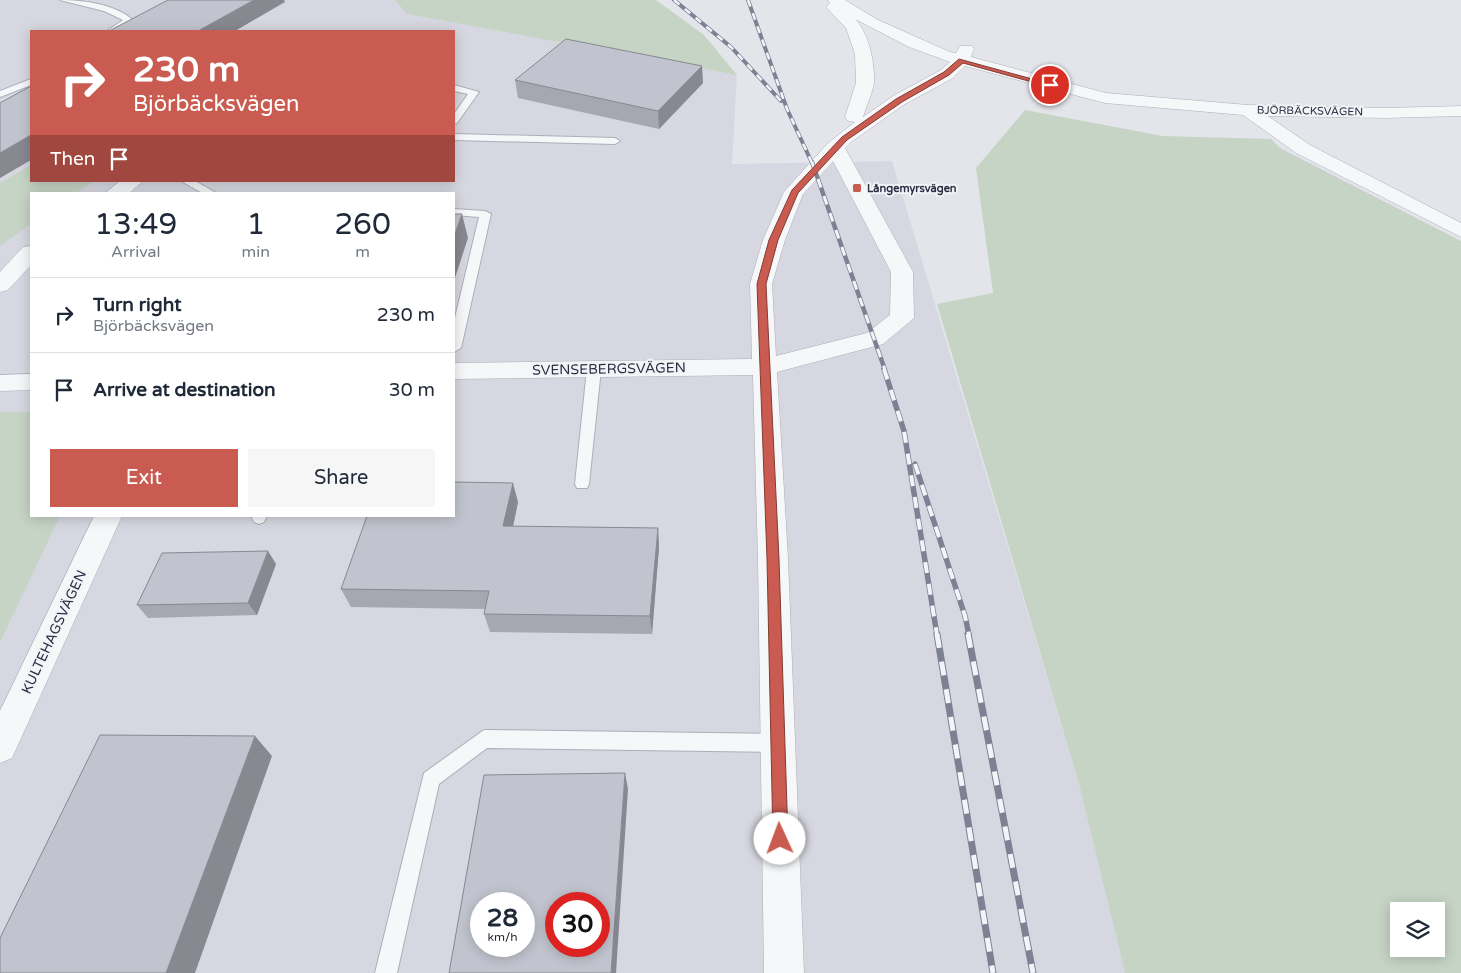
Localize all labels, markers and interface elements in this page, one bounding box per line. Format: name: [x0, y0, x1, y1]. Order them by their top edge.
text: 230 m: [133, 49, 240, 91]
icon: right: [50, 50, 115, 115]
pin: [1029, 64, 1071, 106]
icon: arrive: [1036, 71, 1064, 99]
text: Björbäcksvägen: [133, 91, 299, 117]
street label: BJÖRBÄCKSVÄGEN: [1257, 104, 1363, 118]
icon: arrive: [105, 145, 133, 173]
text: Then: [50, 148, 95, 170]
marker: Långemyrsvägen: [851, 182, 863, 194]
place label: Långemyrsvägen: [867, 182, 957, 196]
text: 13:49: [94, 206, 177, 243]
text: 1: [246, 206, 265, 243]
text: 260: [334, 206, 391, 243]
text: Arrival: [111, 242, 161, 262]
text: min: [242, 242, 270, 262]
text: m: [355, 242, 370, 262]
text: Turn right: [93, 294, 181, 316]
icon: right: [50, 301, 78, 329]
text: 230 m: [377, 304, 435, 326]
text: Björbäcksvägen: [93, 316, 214, 336]
street label: SVENSEBERGSVÄGEN: [532, 359, 686, 379]
icon: arrive: [50, 376, 78, 404]
text: Arrive at destination: [93, 379, 276, 401]
text: 30 m: [389, 379, 435, 401]
button: Exit: [50, 449, 238, 507]
button: Share: [248, 449, 435, 507]
street label: KULTEHAGSVÄGEN: [18, 567, 90, 697]
position arrow: [753, 812, 805, 864]
speed limit sign: 30: [545, 892, 610, 957]
map controls: [1390, 902, 1445, 957]
button: layers: [1390, 902, 1445, 957]
text: 28: [487, 903, 518, 933]
text: km/h: [487, 930, 518, 944]

